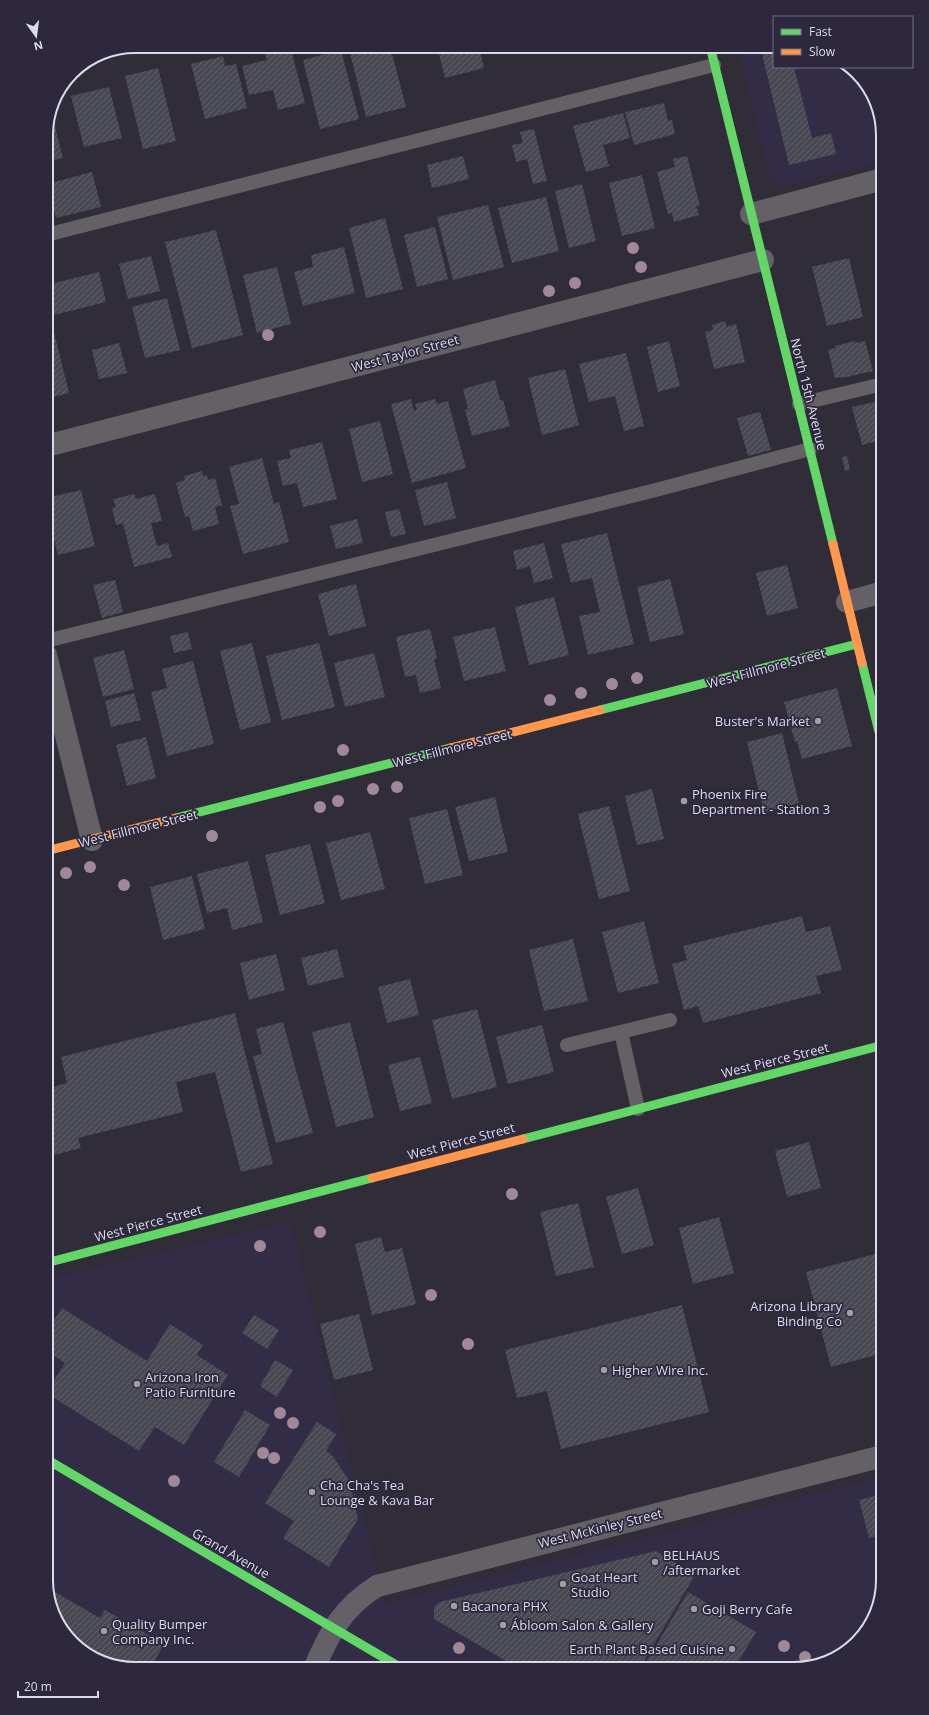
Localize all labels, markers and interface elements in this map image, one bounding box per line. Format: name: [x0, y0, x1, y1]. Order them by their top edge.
north arrow: [16, 16, 56, 56]
legend: [773, 16, 913, 68]
text: Fast: [809, 23, 832, 40]
text: N: [32, 38, 45, 55]
text: Slow: [809, 43, 836, 60]
street label: West Taylor Street: [349, 330, 461, 376]
street label: North 15th Avenue: [786, 336, 832, 452]
street label: West Fillmore Street: [705, 643, 828, 693]
place label: Buster's Market: [715, 712, 810, 730]
marker: Buster's Market: [813, 716, 823, 726]
street label: West Fillmore Street: [391, 724, 514, 772]
place label: Phoenix Fire Department - Station 3: [692, 785, 830, 818]
marker: Phoenix Fire Department - Station 3: [679, 796, 689, 806]
street label: West Fillmore Street: [77, 804, 200, 852]
street label: West Pierce Street: [719, 1038, 831, 1082]
street label: West Pierce Street: [405, 1118, 517, 1164]
street label: West Pierce Street: [92, 1200, 204, 1246]
place label: Arizona Library Binding Co: [750, 1297, 842, 1330]
marker: Arizona Library Binding Co: [845, 1308, 855, 1318]
place label: Higher Wire Inc.: [612, 1361, 708, 1379]
marker: Higher Wire Inc.: [599, 1365, 609, 1375]
place label: Arizona Iron Patio Furniture: [145, 1368, 236, 1401]
marker: Arizona Iron Patio Furniture: [132, 1379, 142, 1389]
place label: Cha Cha's Tea Lounge & Kava Bar: [320, 1476, 435, 1509]
marker: Cha Cha's Tea Lounge & Kava Bar: [307, 1487, 317, 1497]
street label: West McKinley Street: [536, 1504, 664, 1552]
street label: Grand Avenue: [189, 1524, 273, 1582]
place label: BELHAUS /aftermarket: [663, 1546, 740, 1579]
marker: BELHAUS /aftermarket: [650, 1557, 660, 1567]
place label: Goat Heart Studio: [571, 1568, 638, 1601]
marker: Goat Heart Studio: [558, 1579, 568, 1589]
place label: Bacanora PHX: [462, 1597, 548, 1615]
place label: Goji Berry Cafe: [702, 1600, 793, 1618]
marker: Bacanora PHX: [449, 1601, 459, 1611]
marker: Goji Berry Cafe: [689, 1604, 699, 1614]
place label: Quality Bumper Company Inc.: [112, 1615, 208, 1648]
place label: Ábloom Salon & Gallery: [511, 1616, 654, 1634]
marker: Ábloom Salon & Gallery: [498, 1620, 508, 1630]
marker: Quality Bumper Company Inc.: [99, 1626, 109, 1636]
place label: Earth Plant Based Cuisine: [569, 1640, 724, 1658]
marker: Earth Plant Based Cuisine: [727, 1644, 737, 1654]
scale bar: [18, 1673, 98, 1699]
text: 20 m: [24, 1678, 52, 1695]

